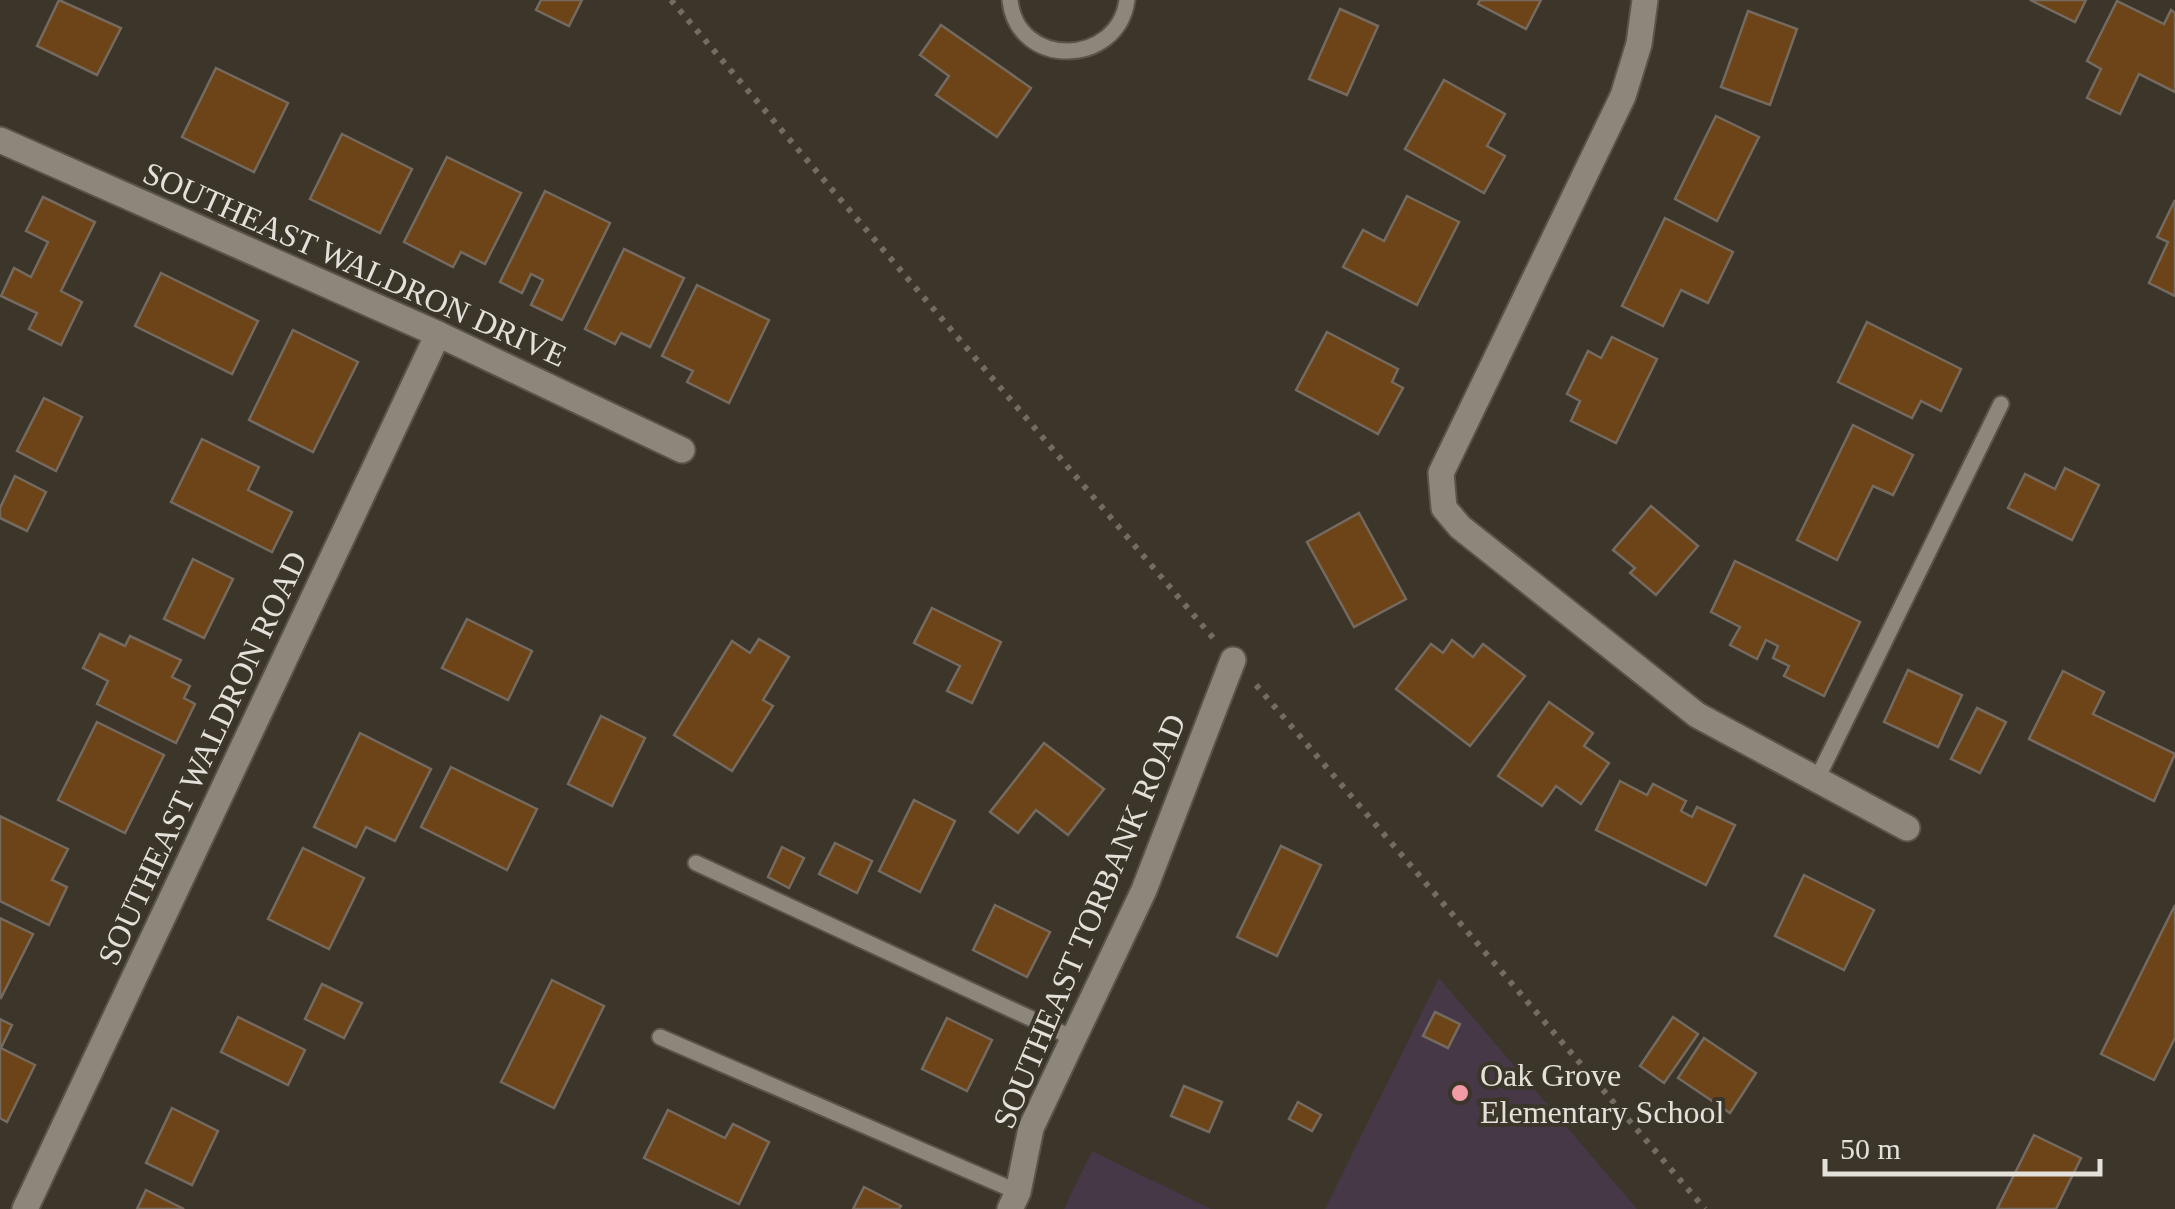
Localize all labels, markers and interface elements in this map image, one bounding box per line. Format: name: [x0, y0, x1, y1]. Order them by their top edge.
street label: SOUTHEAST WALDRON DRIVE: [138, 154, 572, 374]
street label: SOUTHEAST WALDRON ROAD: [90, 545, 314, 971]
street label: SOUTHEAST TORBANK ROAD: [985, 709, 1193, 1133]
place label: Oak Grove Elementary School: [1480, 1057, 1724, 1130]
marker: Oak Grove Elementary School: [1449, 1082, 1471, 1104]
scale bar: [1825, 1114, 2100, 1176]
text: 50 m: [1840, 1132, 1901, 1165]

